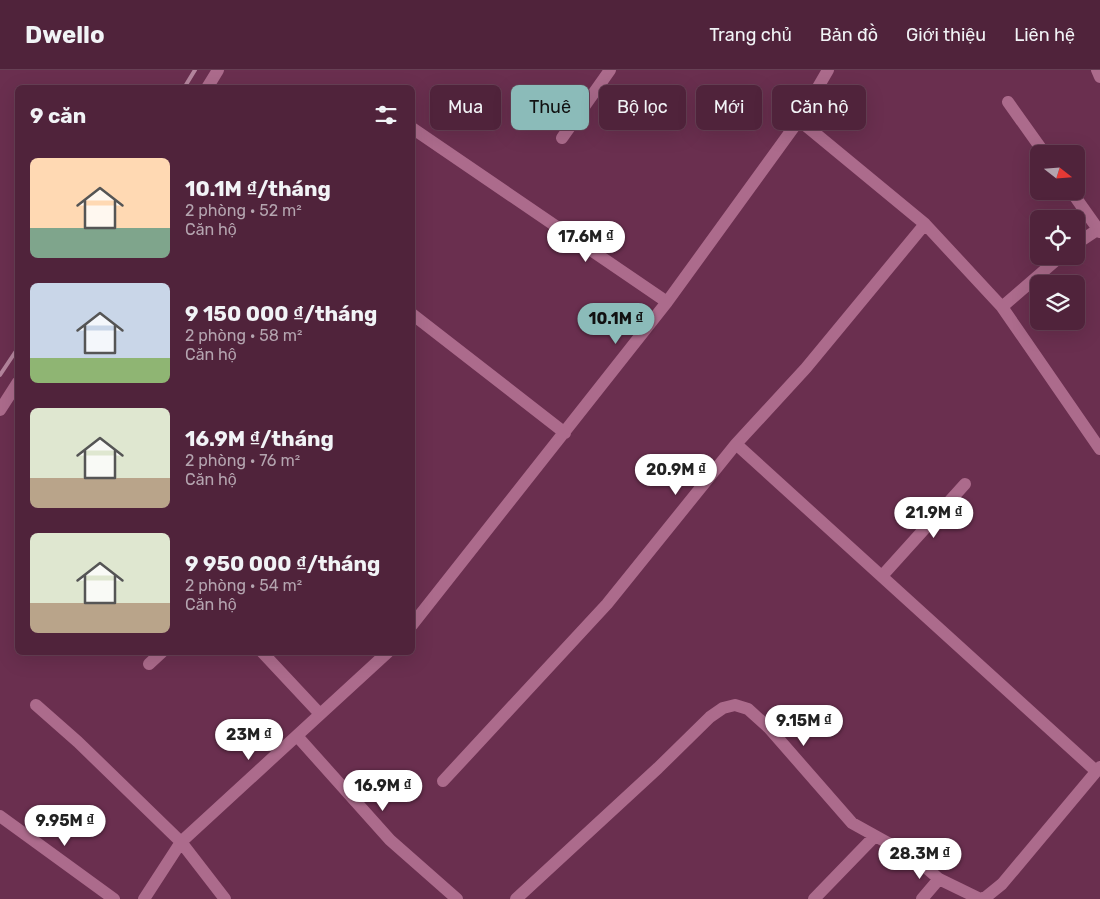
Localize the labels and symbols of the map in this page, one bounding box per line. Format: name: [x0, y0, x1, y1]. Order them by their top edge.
north arrow: [1030, 145, 1085, 200]
pin: 17.6M ₫: [540, 220, 632, 263]
pin: 10.1M ₫: [570, 302, 662, 345]
pin: 20.9M ₫: [630, 454, 722, 496]
pin: 21.9M ₫: [888, 496, 980, 539]
pin: 9.15M ₫: [758, 704, 850, 747]
pin: 23M ₫: [214, 718, 284, 761]
pin: 16.9M ₫: [337, 770, 429, 812]
pin: 9.95M ₫: [19, 804, 111, 847]
pin: 28.3M ₫: [874, 838, 966, 880]

